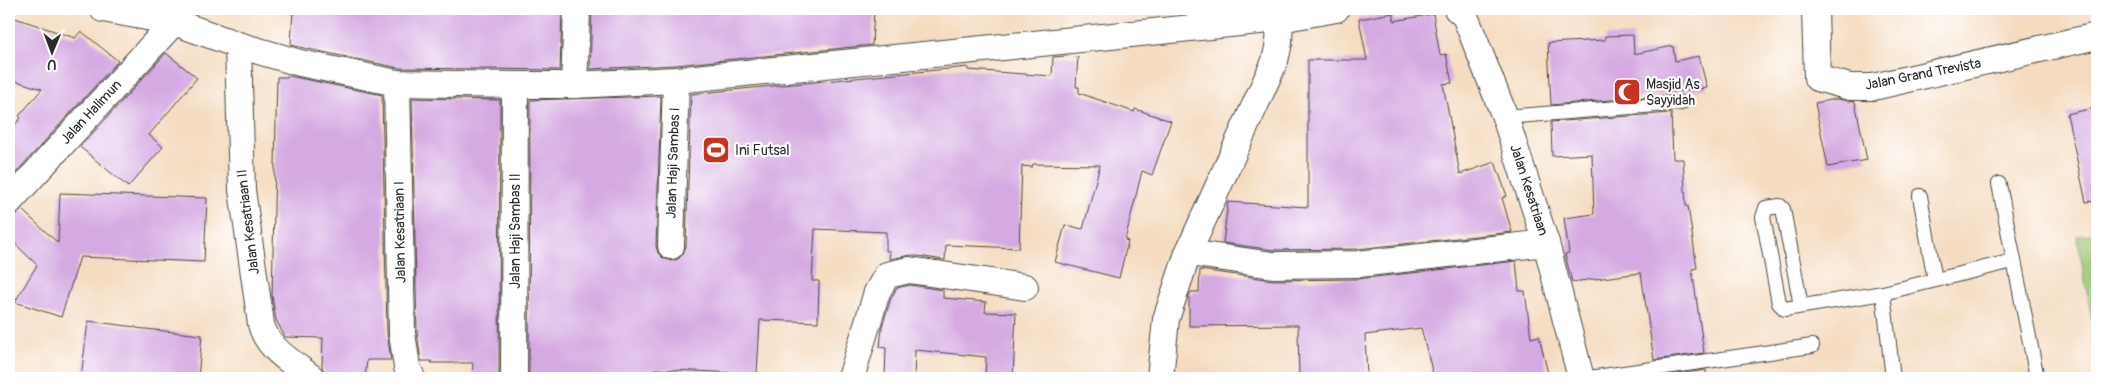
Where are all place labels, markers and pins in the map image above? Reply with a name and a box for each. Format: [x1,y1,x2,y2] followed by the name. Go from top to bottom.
[1646,76,1701,109] place label: Masjid As Sayyidah
[1612,77,1642,107] mosque icon: Masjid As Sayyidah
[701,135,731,165] sports icon: Ini Futsal
[735,142,790,159] place label: Ini Futsal

